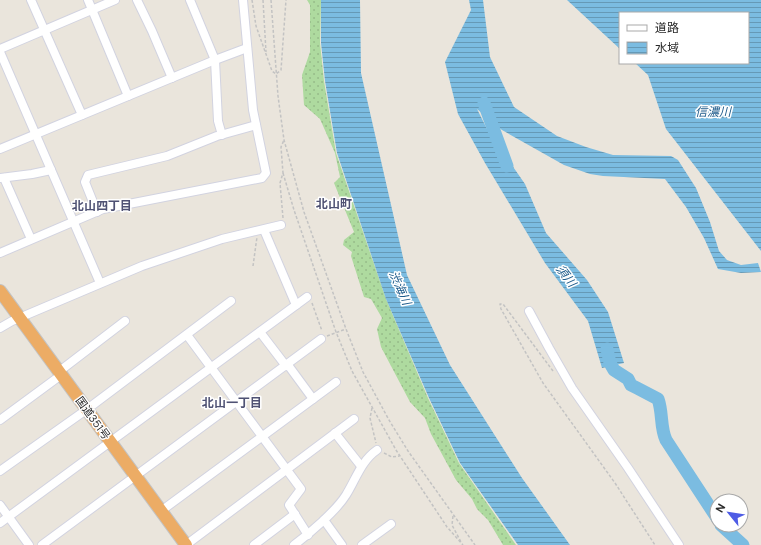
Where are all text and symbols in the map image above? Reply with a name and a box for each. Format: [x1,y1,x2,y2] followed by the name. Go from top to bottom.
[619,12,749,64] legend
[655,20,679,36] text: 道路
[655,40,679,56] text: 水域
[695,104,733,120] water label: 信濃川
[316,196,352,212] district label: 北山町
[72,198,132,214] district label: 北山四丁目
[552,262,581,292] water label: 須川
[385,268,415,310] water label: 渋海川
[73,394,113,442] street label: 国道351号
[202,395,262,411] district label: 北山一丁目
[709,493,749,533] north arrow
[712,501,728,515] text: N

